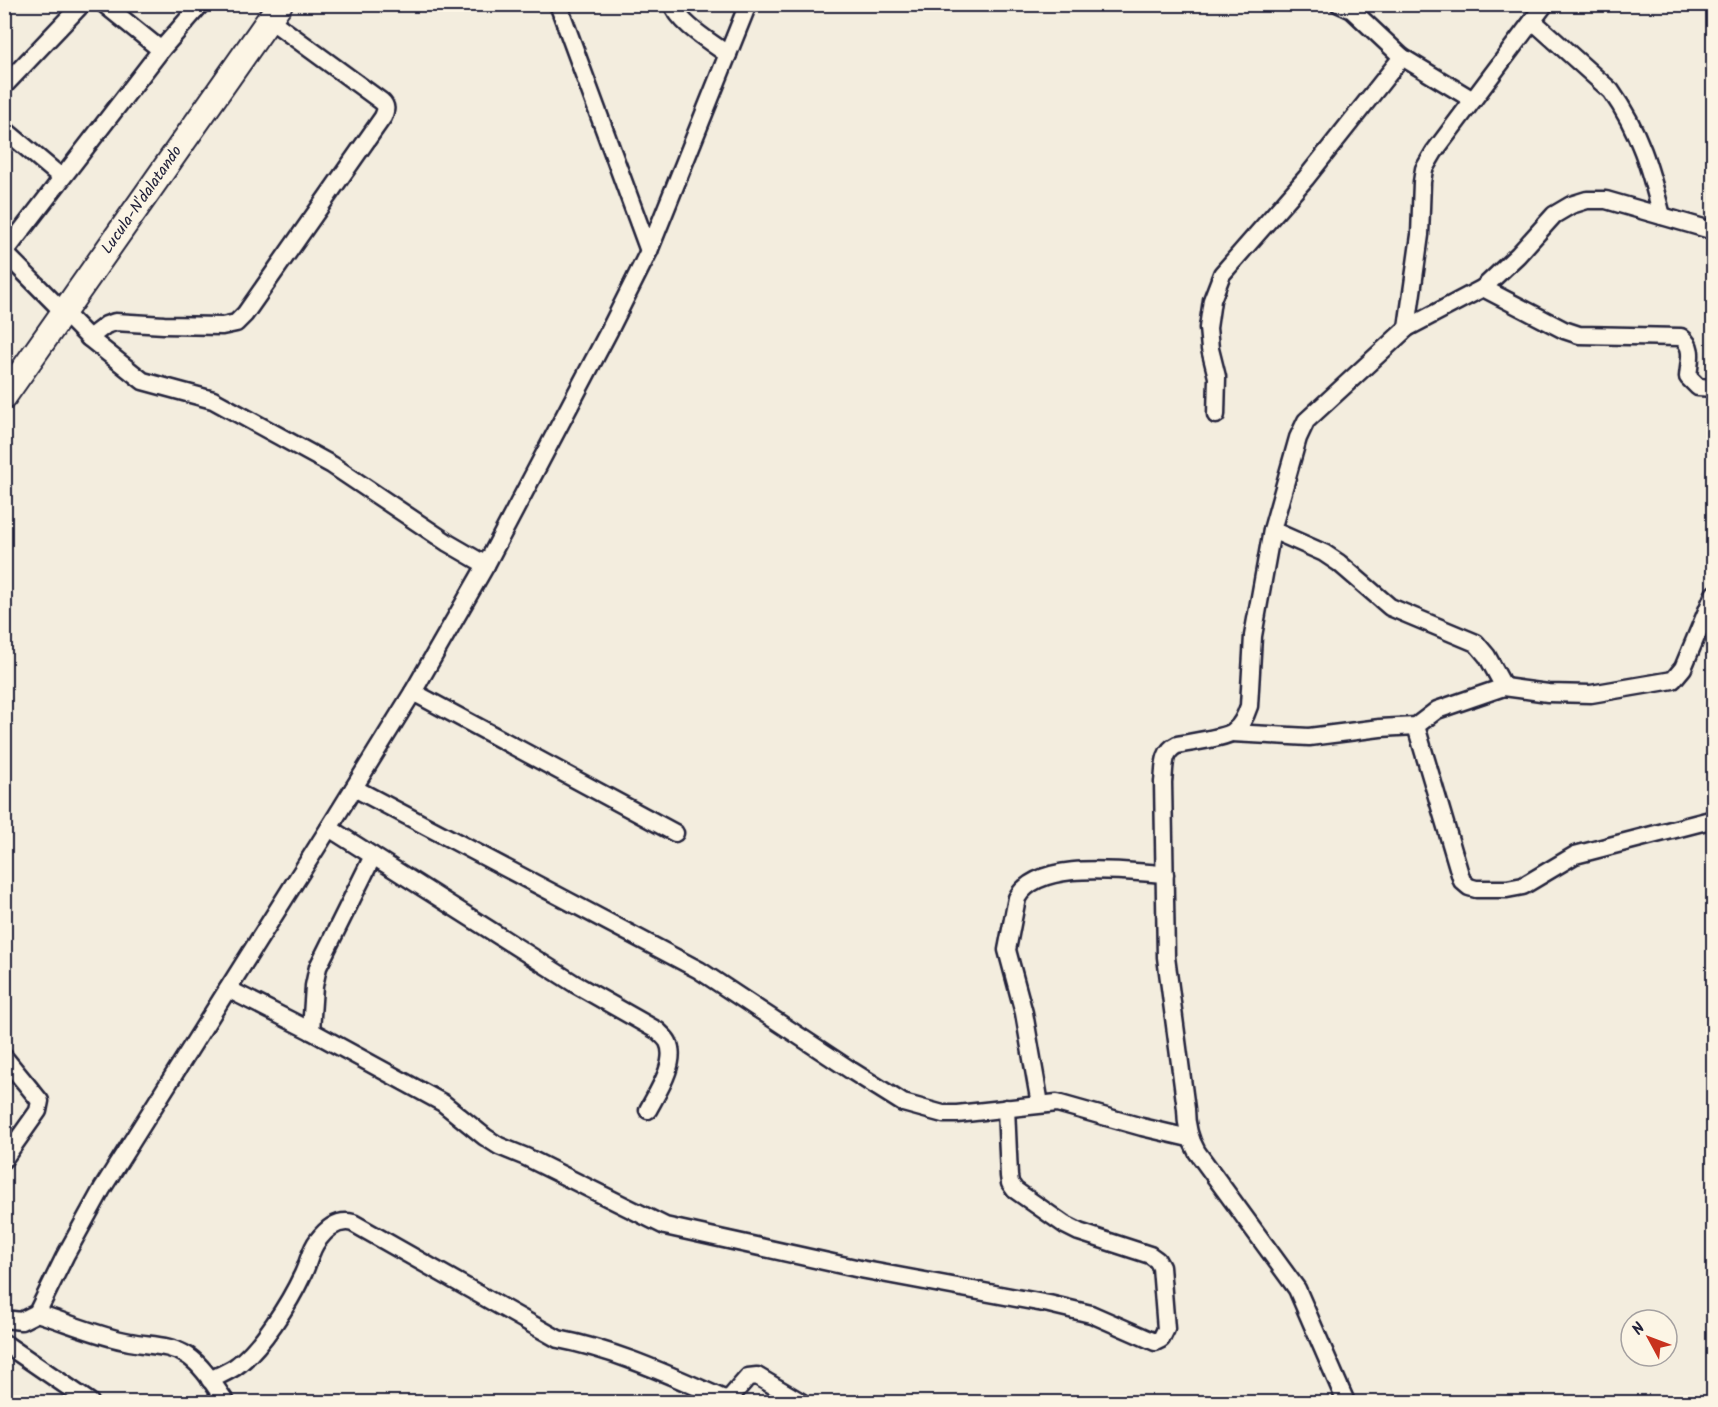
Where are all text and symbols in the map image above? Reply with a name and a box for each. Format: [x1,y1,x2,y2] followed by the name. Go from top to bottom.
[95,141,189,259] street label: Lucula-N'dalatando
[1619,1308,1679,1368] north arrow
[1626,1317,1652,1341] text: N

